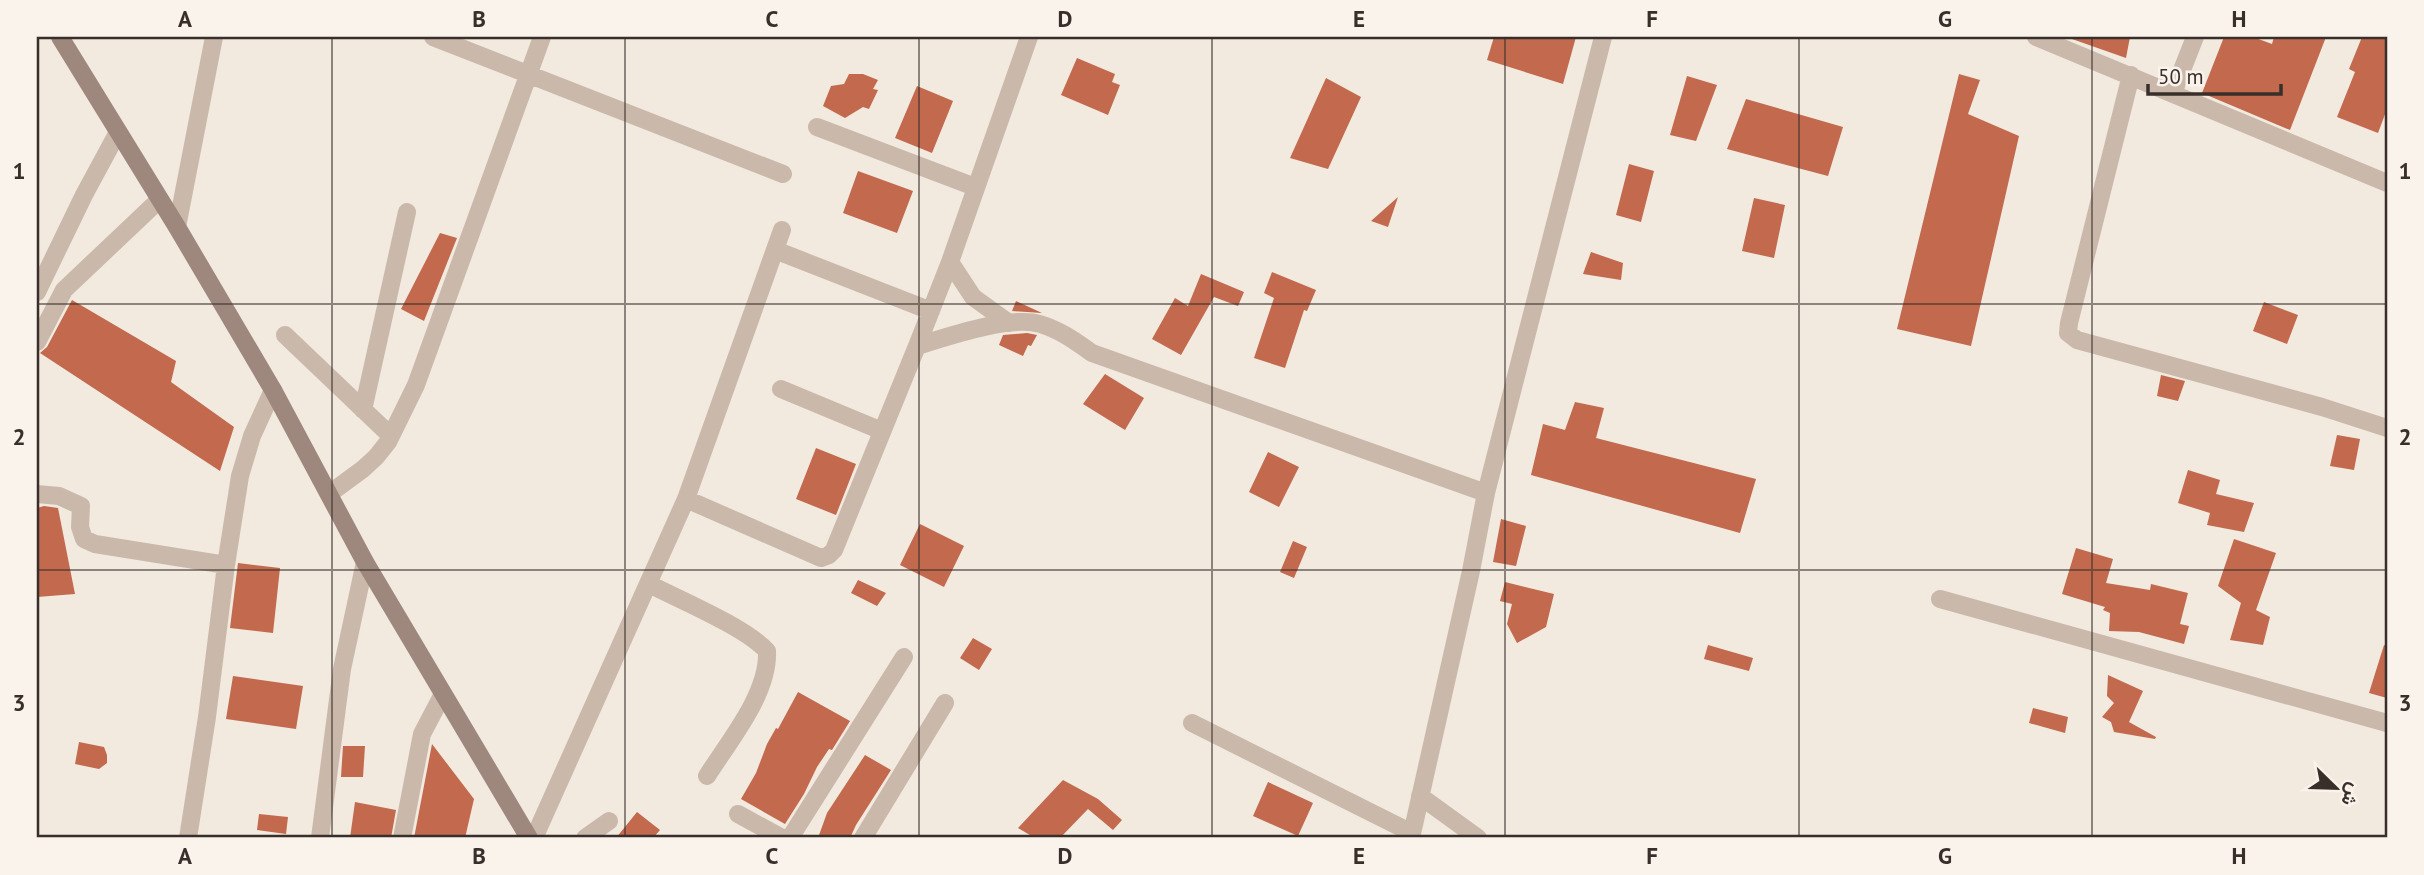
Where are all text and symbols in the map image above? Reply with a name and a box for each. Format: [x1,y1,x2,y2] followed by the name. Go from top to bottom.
[178,4,192,33] text: A
[472,4,486,33] text: B
[766,4,779,33] text: C
[1058,4,1072,33] text: D
[1353,4,1365,33] text: E
[1646,4,1658,33] text: F
[1938,4,1952,33] text: G
[2232,4,2246,33] text: H
[2148,52,2280,96] scale bar
[2158,63,2204,90] text: 50 m
[12,156,26,185] text: 1
[2398,156,2412,185] text: 1
[12,422,26,451] text: 2
[2398,422,2412,451] text: 2
[12,688,26,717] text: 3
[2398,688,2412,717] text: 3
[2302,752,2372,822] north arrow
[2336,779,2367,810] text: ش
[178,841,192,870] text: A
[472,841,486,870] text: B
[766,841,779,870] text: C
[1058,841,1072,870] text: D
[1353,841,1365,870] text: E
[1646,841,1658,870] text: F
[1938,841,1952,870] text: G
[2232,841,2246,870] text: H

